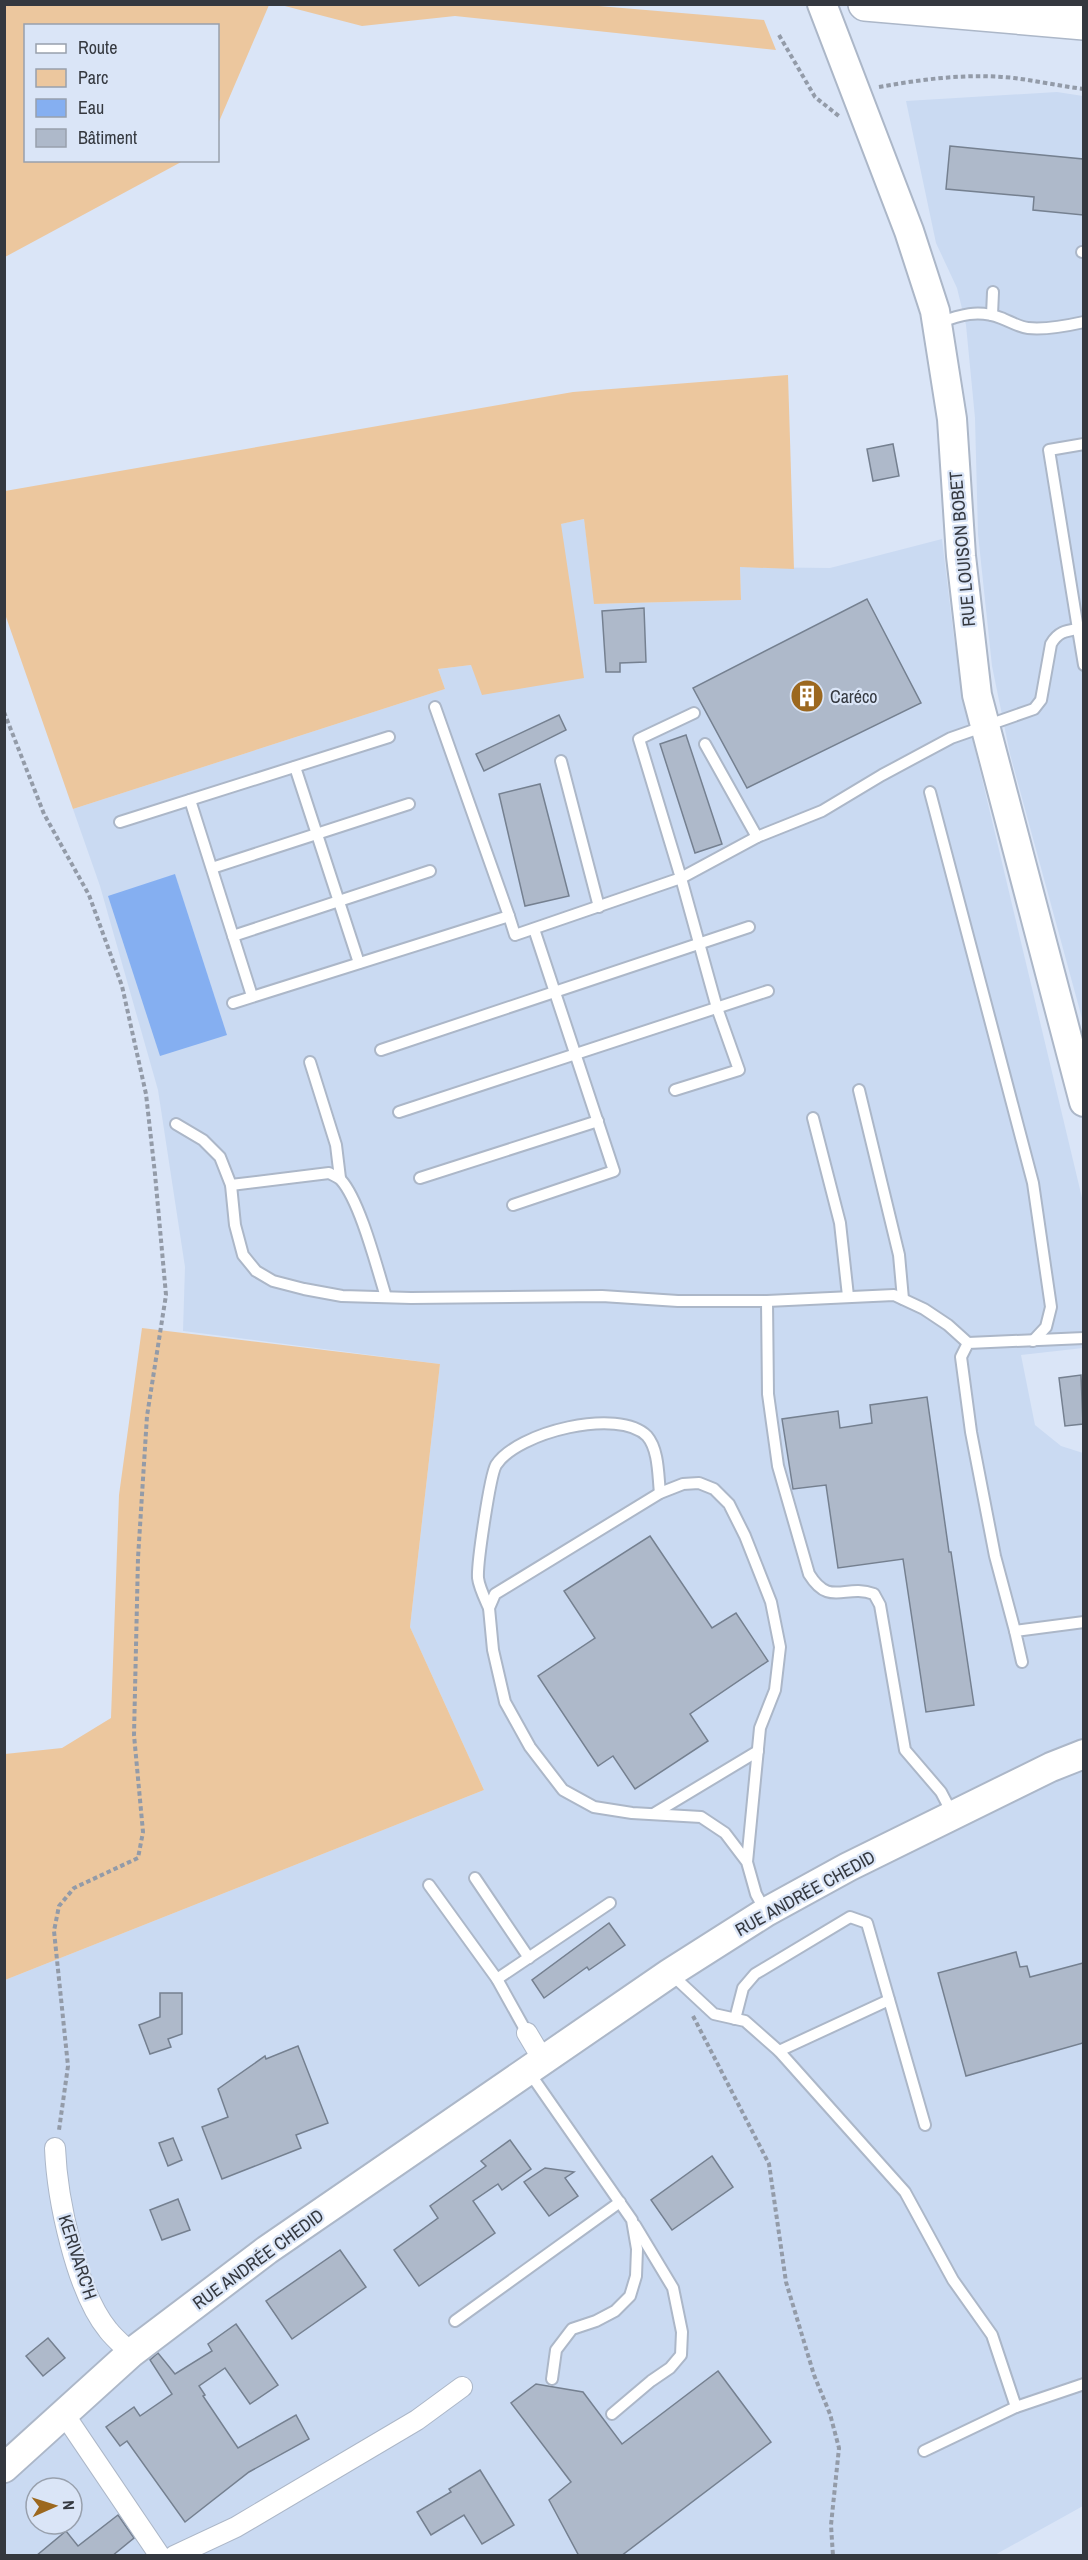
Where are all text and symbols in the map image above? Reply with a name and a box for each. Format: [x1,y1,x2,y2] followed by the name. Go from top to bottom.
[24,24,219,162] legend
[78,35,117,60] text: Route
[78,65,108,90] text: Parc
[78,95,104,120] text: Eau
[78,125,137,150] text: Bâtiment
[943,470,981,628] street label: RUE LOUISON BOBET
[789,678,825,714] building icon: Caréco
[830,684,878,709] place label: Caréco
[730,1844,880,1942] street label: RUE ANDRÉE CHEDID
[187,2203,329,2315] street label: RUE ANDRÉE CHEDID
[53,2211,103,2303] street label: KERIVARC'H
[24,2476,84,2536] north arrow
[58,2500,80,2511] text: N

